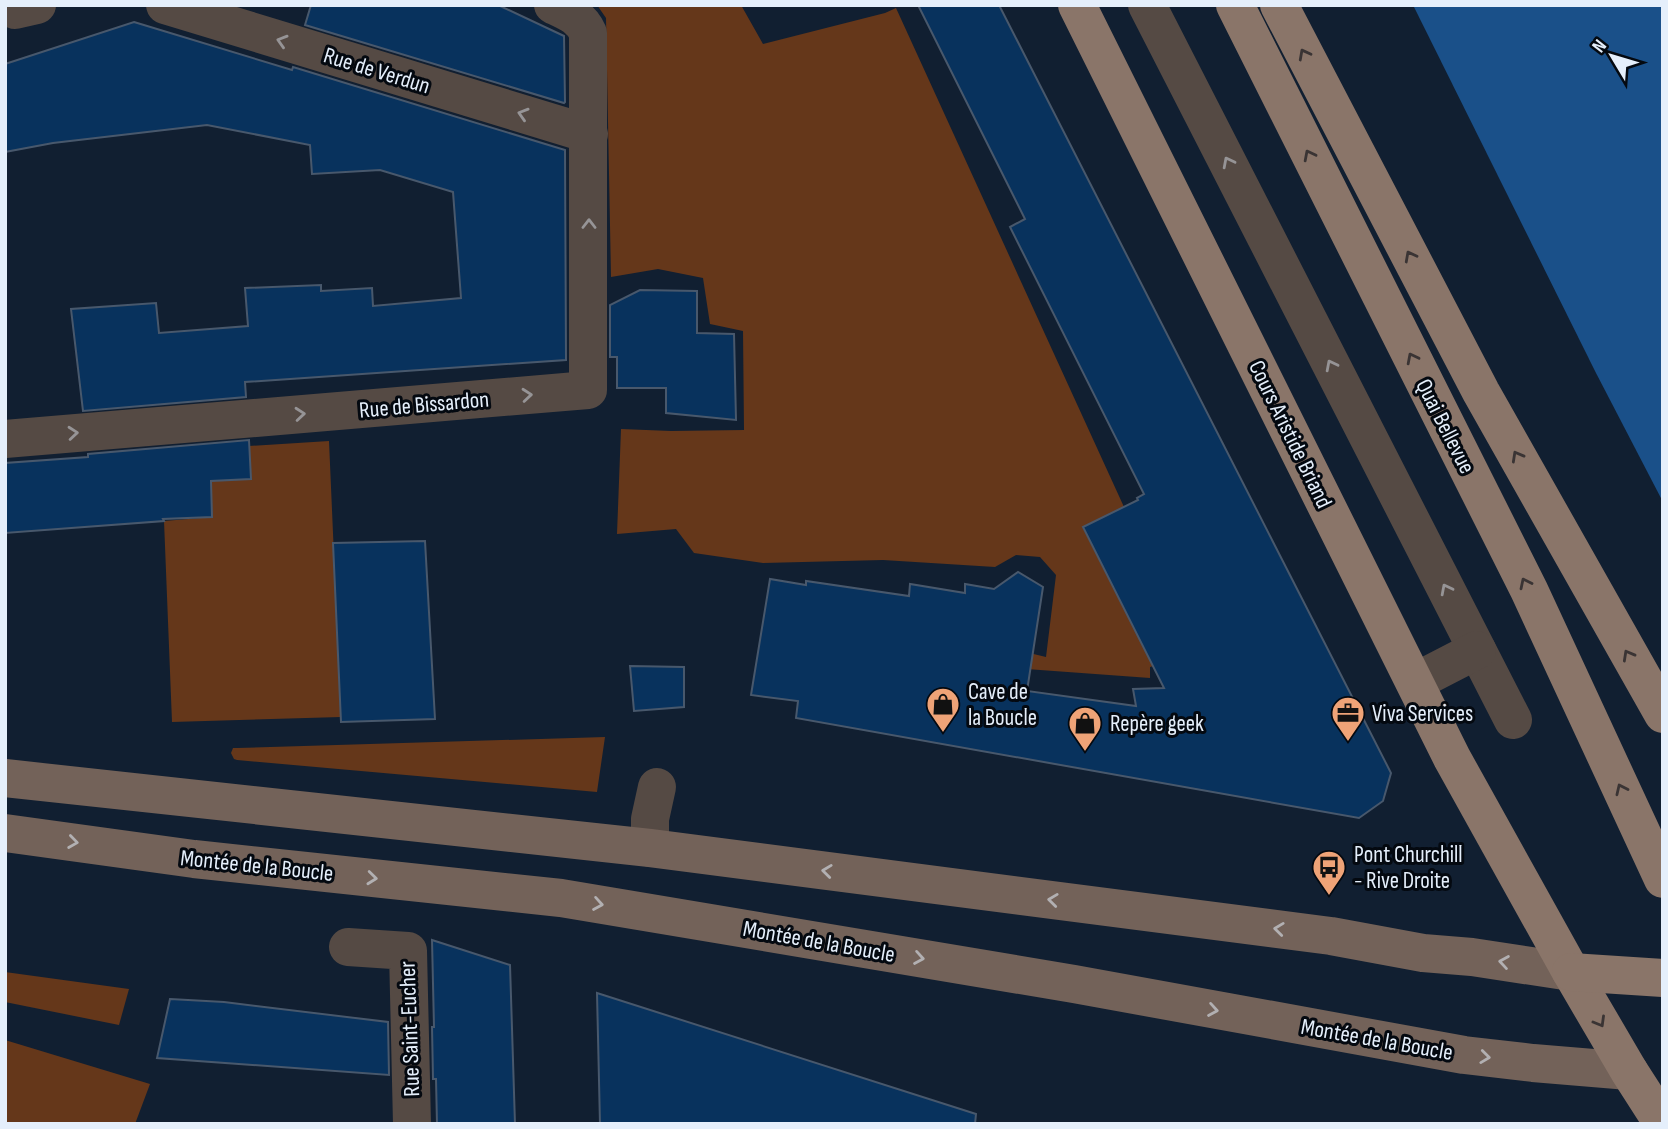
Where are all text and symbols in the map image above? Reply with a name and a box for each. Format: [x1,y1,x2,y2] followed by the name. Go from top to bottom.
[1577,21,1647,91] north arrow
[277,34,289,49] one-way arrow
[1588,35,1612,58] text: N
[320,42,433,100] street label: Rue de Verdun
[1299,49,1313,61] one-way arrow
[518,108,530,122] one-way arrow
[1303,150,1317,162] one-way arrow
[1222,157,1236,170] one-way arrow
[581,218,596,229] one-way arrow
[1404,251,1418,263] one-way arrow
[1406,353,1420,365] one-way arrow
[1242,356,1338,513] street label: Cours Aristide Briand
[1326,360,1340,372] one-way arrow
[1409,374,1481,479] street label: Quai Bellevue
[358,385,490,425] street label: Rue de Bissardon
[521,388,532,403] one-way arrow
[295,407,306,422] one-way arrow
[68,426,79,441] one-way arrow
[1512,451,1525,464] one-way arrow
[1520,578,1534,590] one-way arrow
[1440,584,1454,596] one-way arrow
[1623,650,1636,662] one-way arrow
[968,678,1037,732] place label: Cave de la Boucle
[924,685,962,734] shop icon: Cave de la Boucle
[1329,694,1367,743] office icon: Viva Services
[1372,700,1473,728] place label: Viva Services
[1066,704,1104,753] shop icon: Repère geek
[1110,710,1204,738] place label: Repère geek
[1615,784,1629,796] one-way arrow
[67,834,79,849] one-way arrow
[1354,841,1463,895] place label: Pont Churchill - Rive Droite
[179,844,335,888] street label: Montée de la Boucle
[1310,848,1348,897] bus stop icon: Pont Churchill - Rive Droite
[822,864,833,879] one-way arrow
[366,870,378,885] one-way arrow
[1047,893,1059,908] one-way arrow
[592,896,604,911] one-way arrow
[741,915,897,969] street label: Montée de la Boucle
[1273,922,1285,937] one-way arrow
[913,950,925,965] one-way arrow
[1498,955,1510,970] one-way arrow
[394,960,426,1097] street label: Rue Saint-Eucher
[1207,1001,1219,1016] one-way arrow
[1299,1013,1455,1067] street label: Montée de la Boucle
[1592,1014,1605,1027] one-way arrow
[1479,1050,1491,1065] one-way arrow

